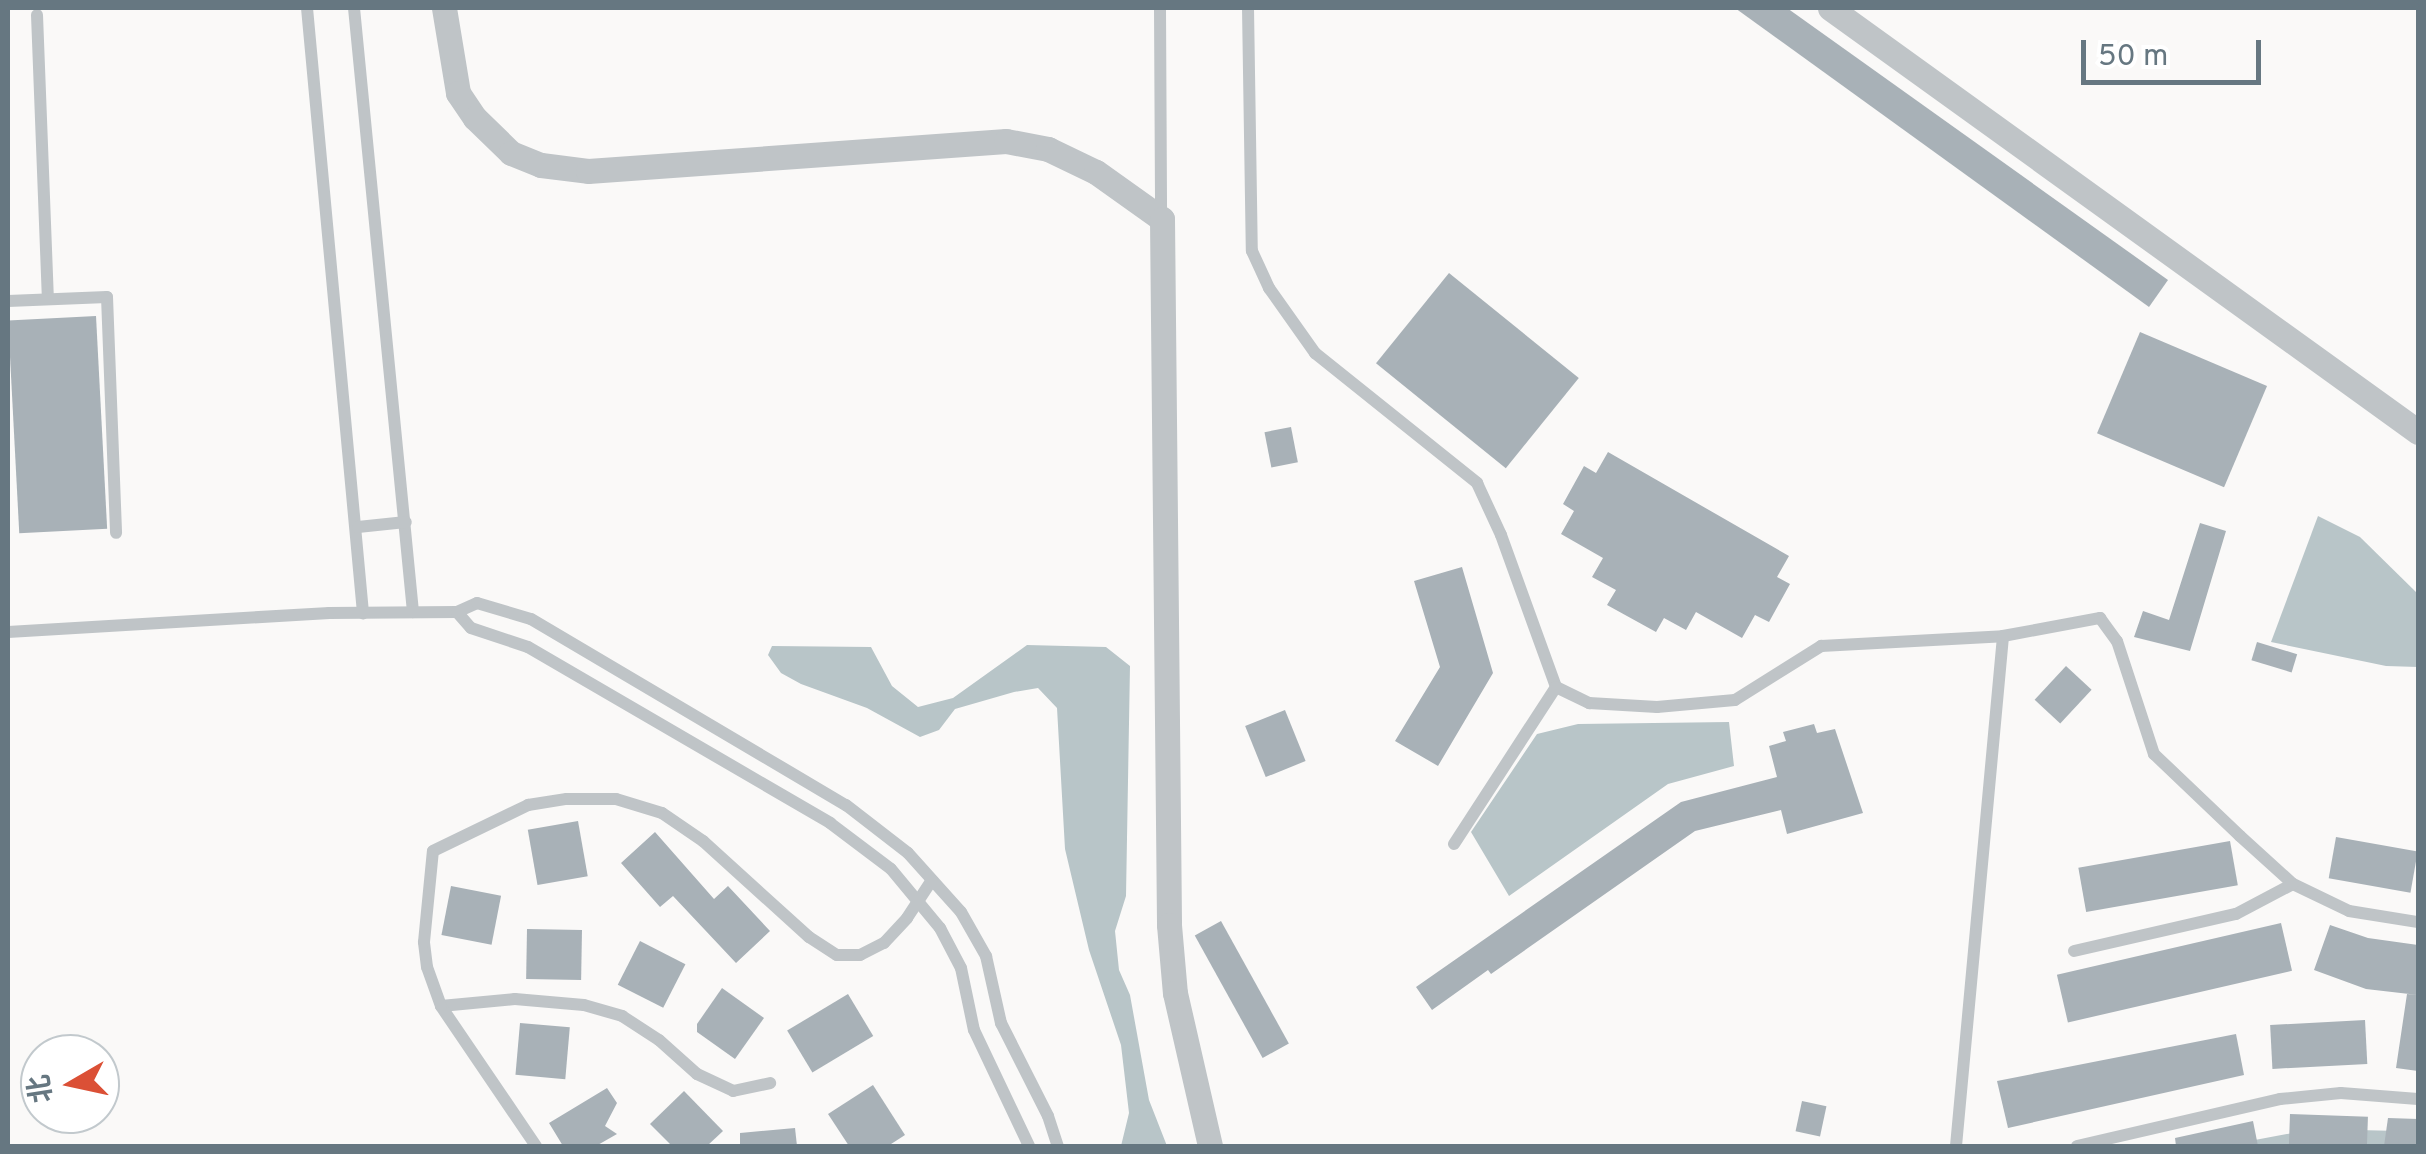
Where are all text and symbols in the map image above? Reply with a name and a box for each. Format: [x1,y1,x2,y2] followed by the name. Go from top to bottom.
[2086,20,2266,82] scale bar
[2098,39,2168,76] text: 50 m
[20,1034,120,1134] north arrow
[22,1072,62,1105] text: 北

